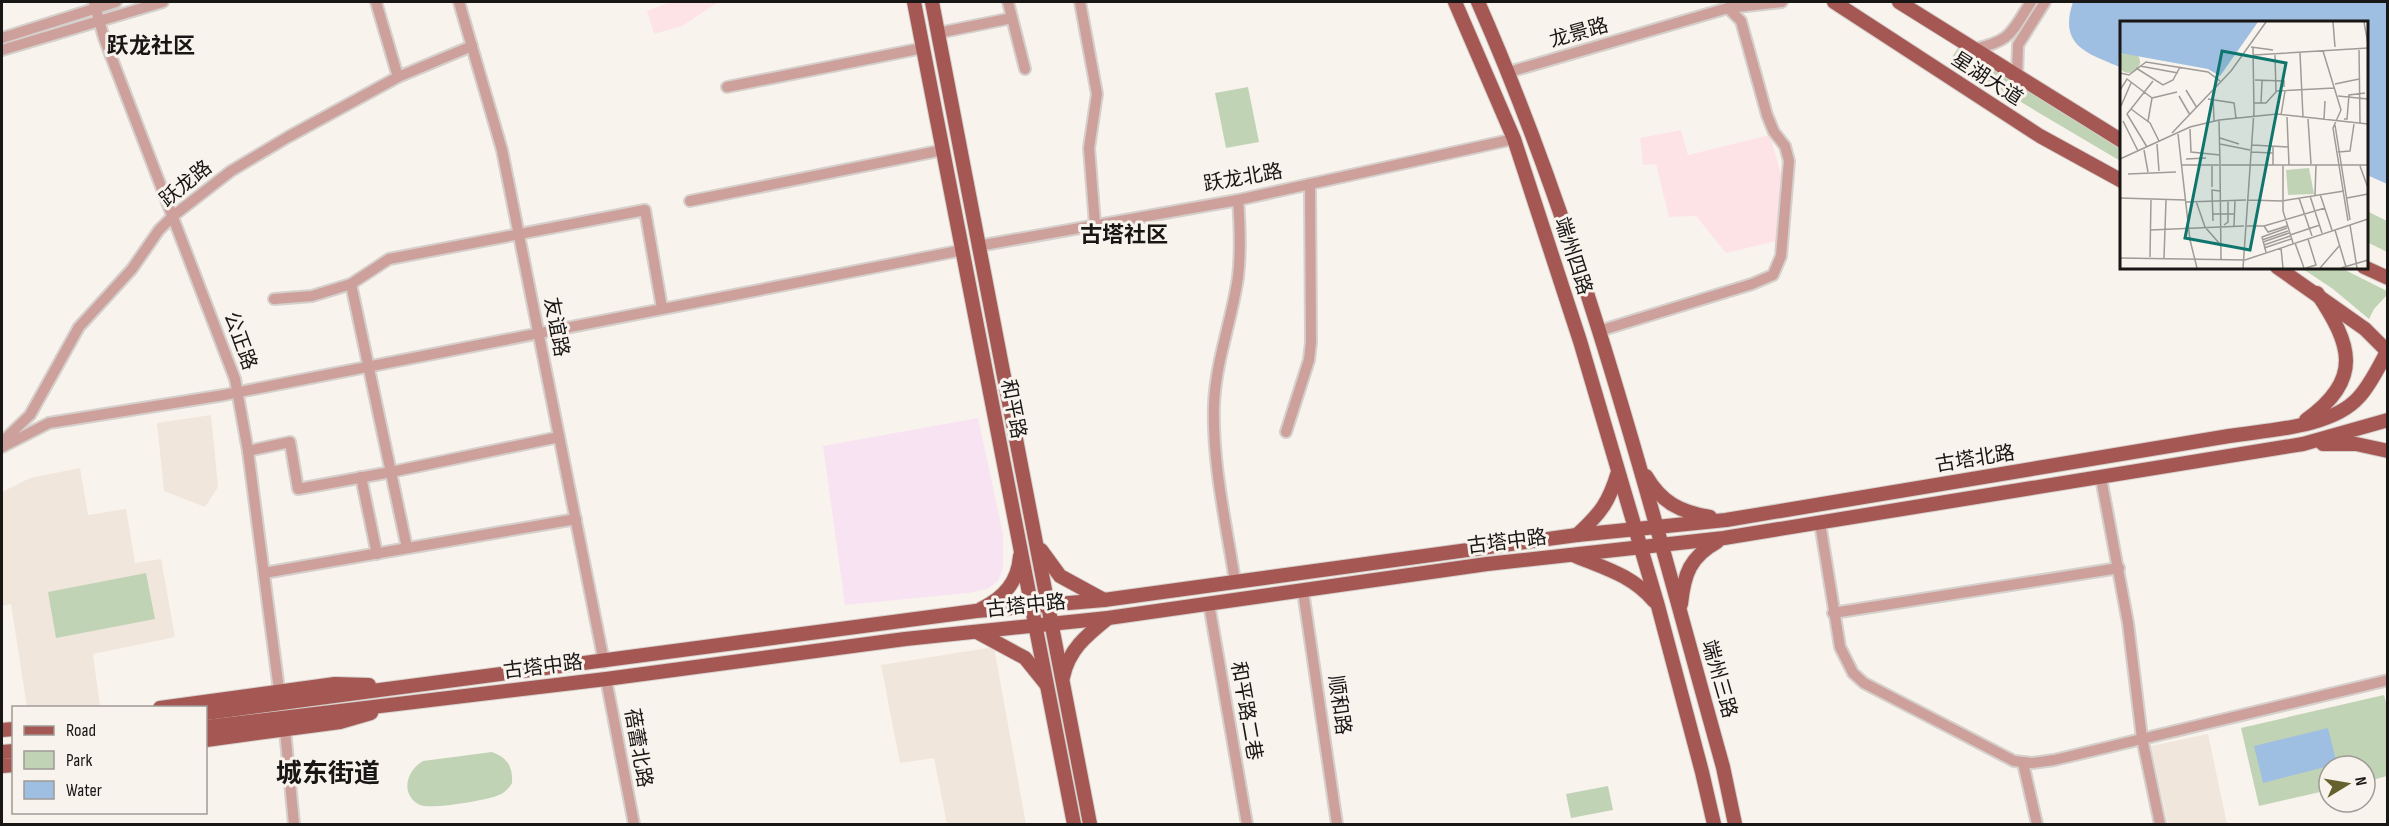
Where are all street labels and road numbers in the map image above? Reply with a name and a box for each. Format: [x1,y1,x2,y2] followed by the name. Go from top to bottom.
[1547,13,1611,53] street label: 龙景路
[1947,47,2027,111] street label: 星湖大道
[155,156,217,212] street label: 跃龙路
[1202,159,1284,197] street label: 跃龙北路
[1549,214,1597,298] street label: 端州四路
[538,295,574,359] street label: 友谊路
[218,309,262,373] street label: 公正路
[995,377,1031,441] street label: 和平路
[1934,441,2016,477] street label: 古塔北路
[1466,525,1548,559] street label: 古塔中路
[985,590,1067,622] street label: 古塔中路
[1696,637,1742,721] street label: 端州三路
[502,650,584,684] street label: 古塔中路
[1225,660,1267,762] street label: 和平路二巷
[1323,674,1355,736] street label: 顺和路
[619,707,657,789] street label: 蓓蕾北路

